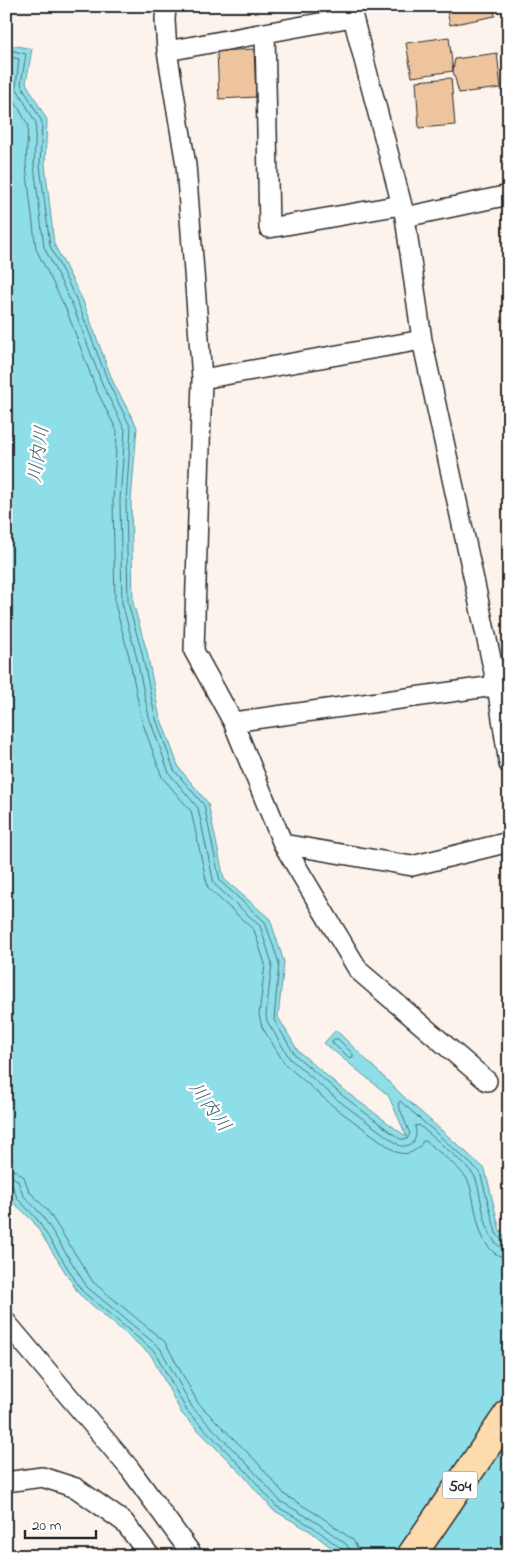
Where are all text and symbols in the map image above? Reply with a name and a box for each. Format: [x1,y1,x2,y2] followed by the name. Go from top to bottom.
[22,424,57,484] water label: 川内川
[181,1076,237,1138] water label: 川内川
[442,1472,478,1498] road number: 504
[25,1507,96,1539] scale bar
[32,1515,62,1537] text: 20 m

